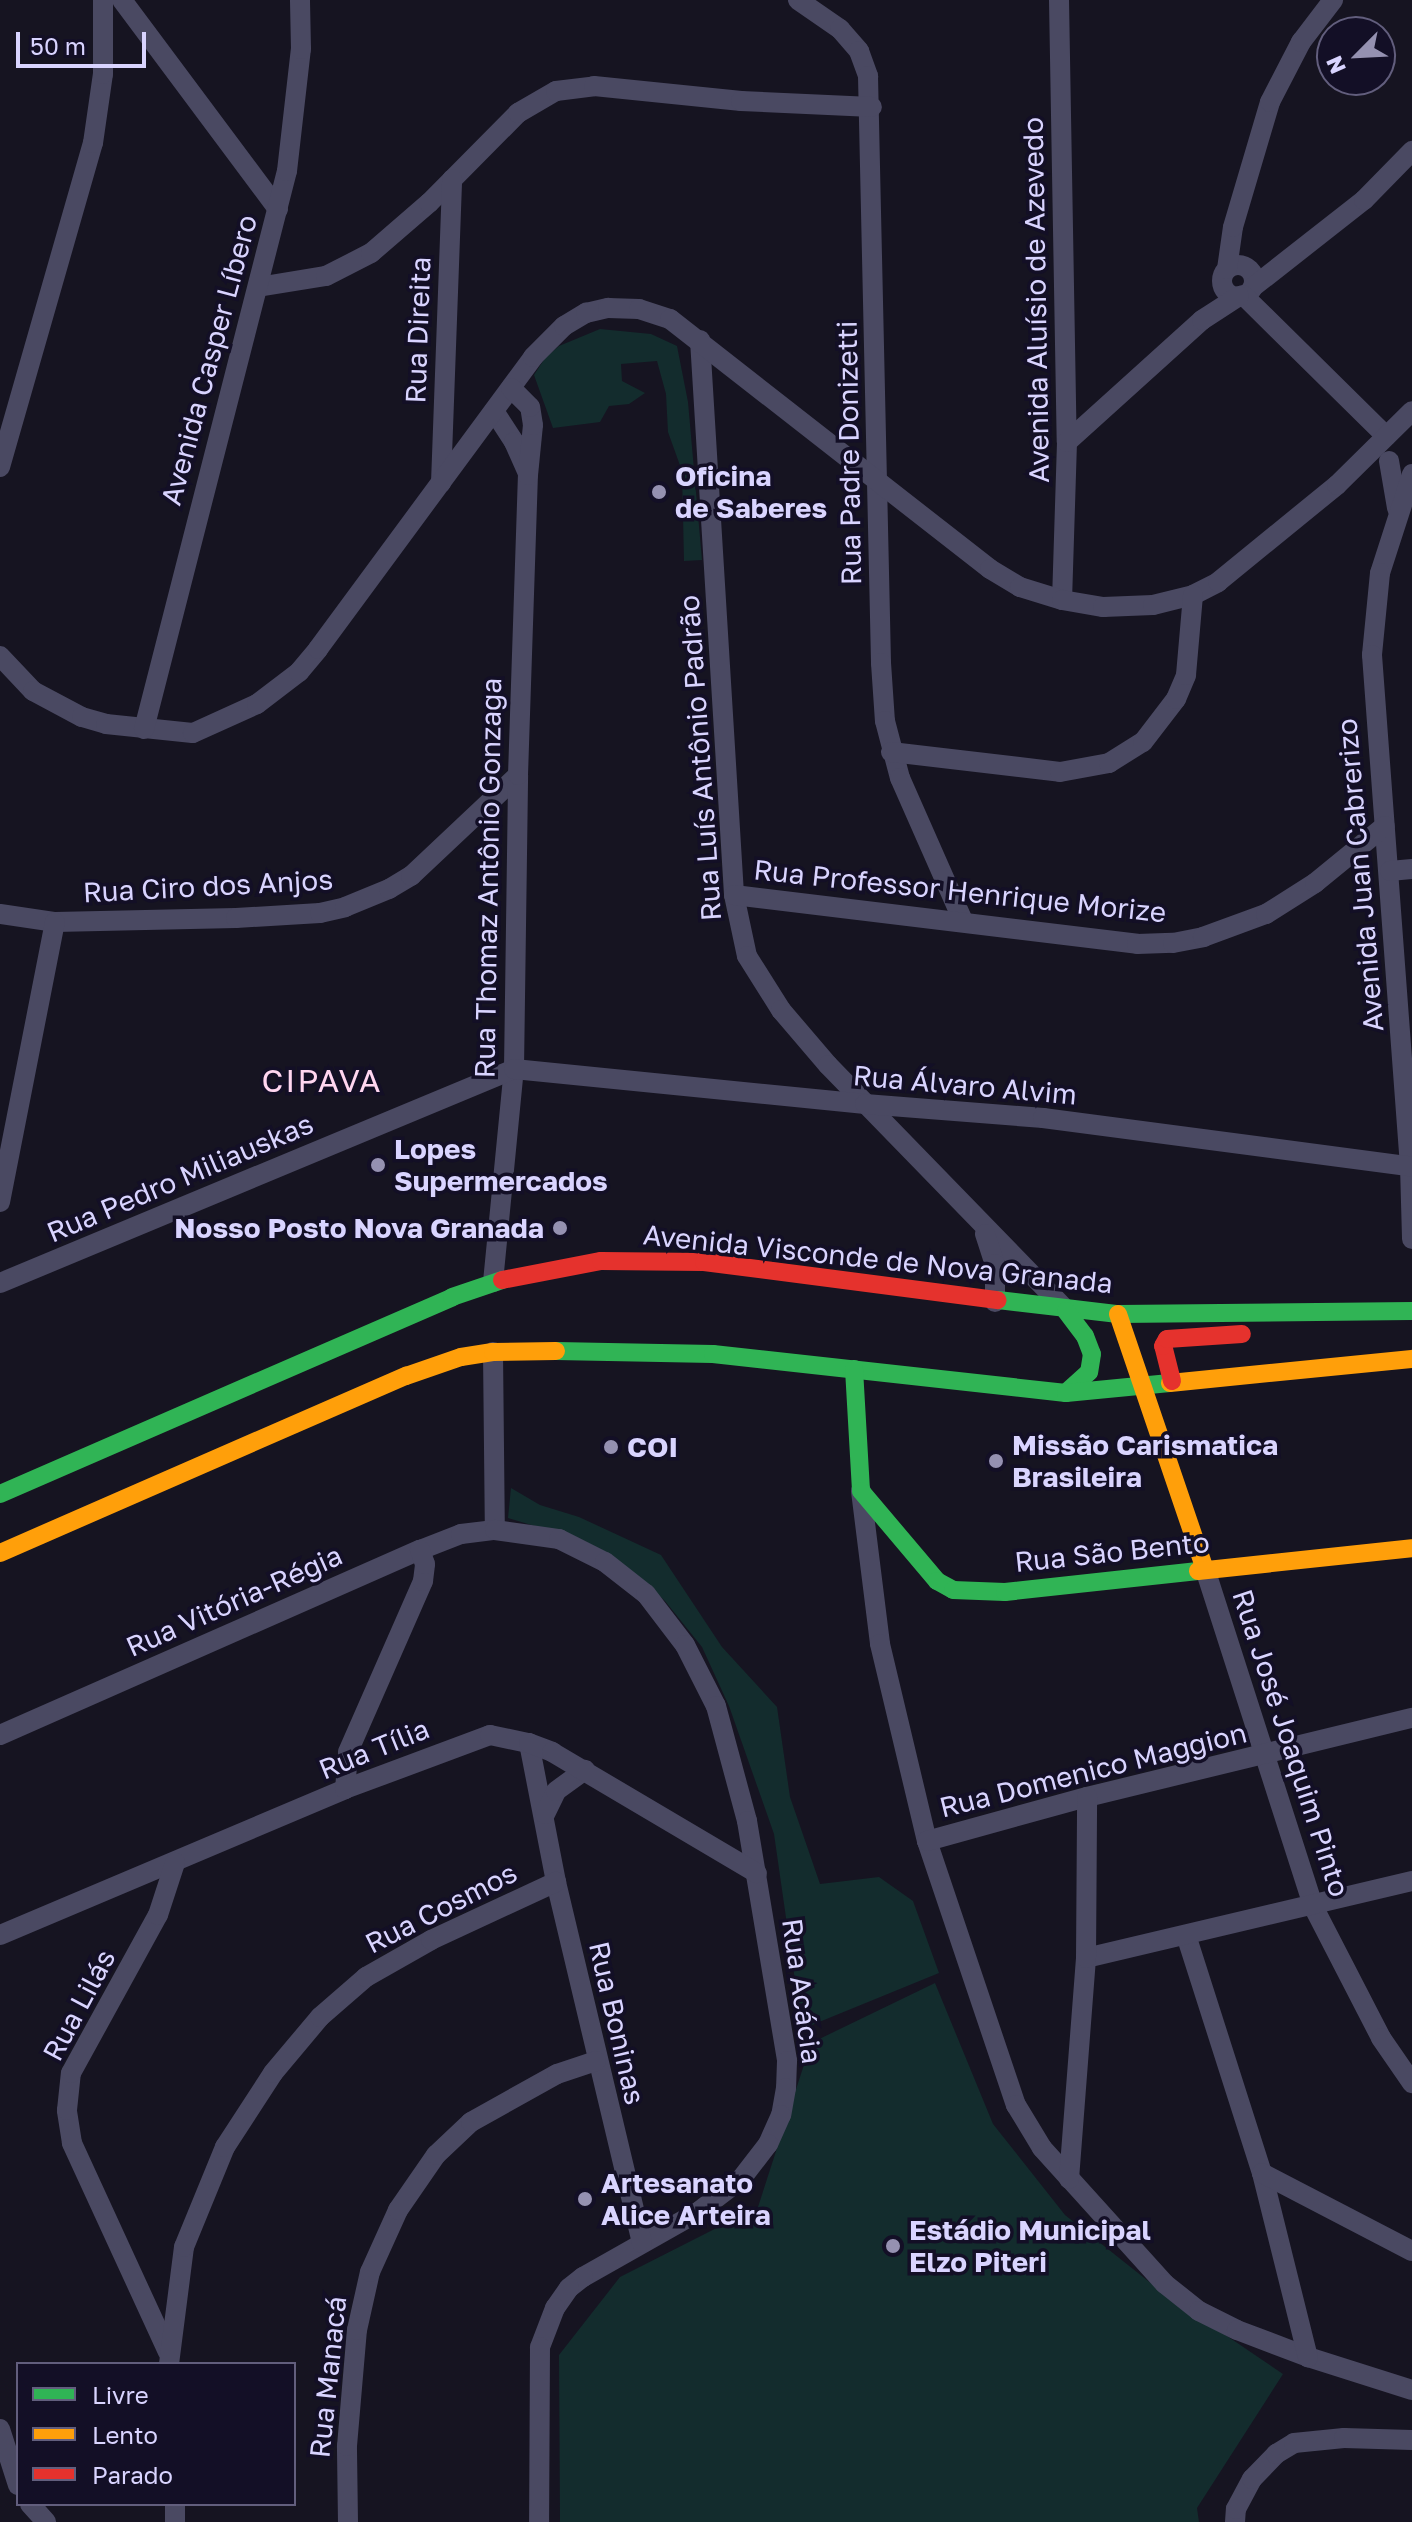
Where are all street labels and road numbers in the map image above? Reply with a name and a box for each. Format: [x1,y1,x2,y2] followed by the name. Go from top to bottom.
[1016,117,1056,483] street label: Avenida Aluísio de Azevedo
[154,211,264,509] street label: Avenida Casper Líbero
[399,256,437,404] street label: Rua Direita
[830,320,868,586] street label: Rua Padre Donizetti
[672,594,728,922] street label: Rua Luís Antônio Padrão
[468,677,508,1079] street label: Rua Thomaz Antônio Gonzaga
[1330,717,1390,1033] street label: Avenida Juan Cabrerizo
[752,853,1168,929] street label: Rua Professor Henrique Morize
[82,863,334,909] street label: Rua Ciro dos Anjos
[852,1058,1078,1112] street label: Rua Álvaro Alvim
[42,1107,318,1249] street label: Rua Pedro Miliauskas
[642,1218,1114,1300] street label: Avenida Visconde de Nova Granada
[1013,1525,1211,1579] street label: Rua São Bento
[121,1538,347,1664] street label: Rua Vitória-Régia
[1225,1585,1357,1901] street label: Rua José Joaquim Pinto
[314,1712,434,1786] street label: Rua Tília
[936,1716,1250,1824] street label: Rua Domenico Maggion
[360,1855,522,1961] street label: Rua Cosmos
[775,1916,829,2066] street label: Rua Acácia
[582,1938,652,2108] street label: Rua Boninas
[36,1944,122,2066] street label: Rua Lilás
[303,2295,353,2459] street label: Rua Manacá

